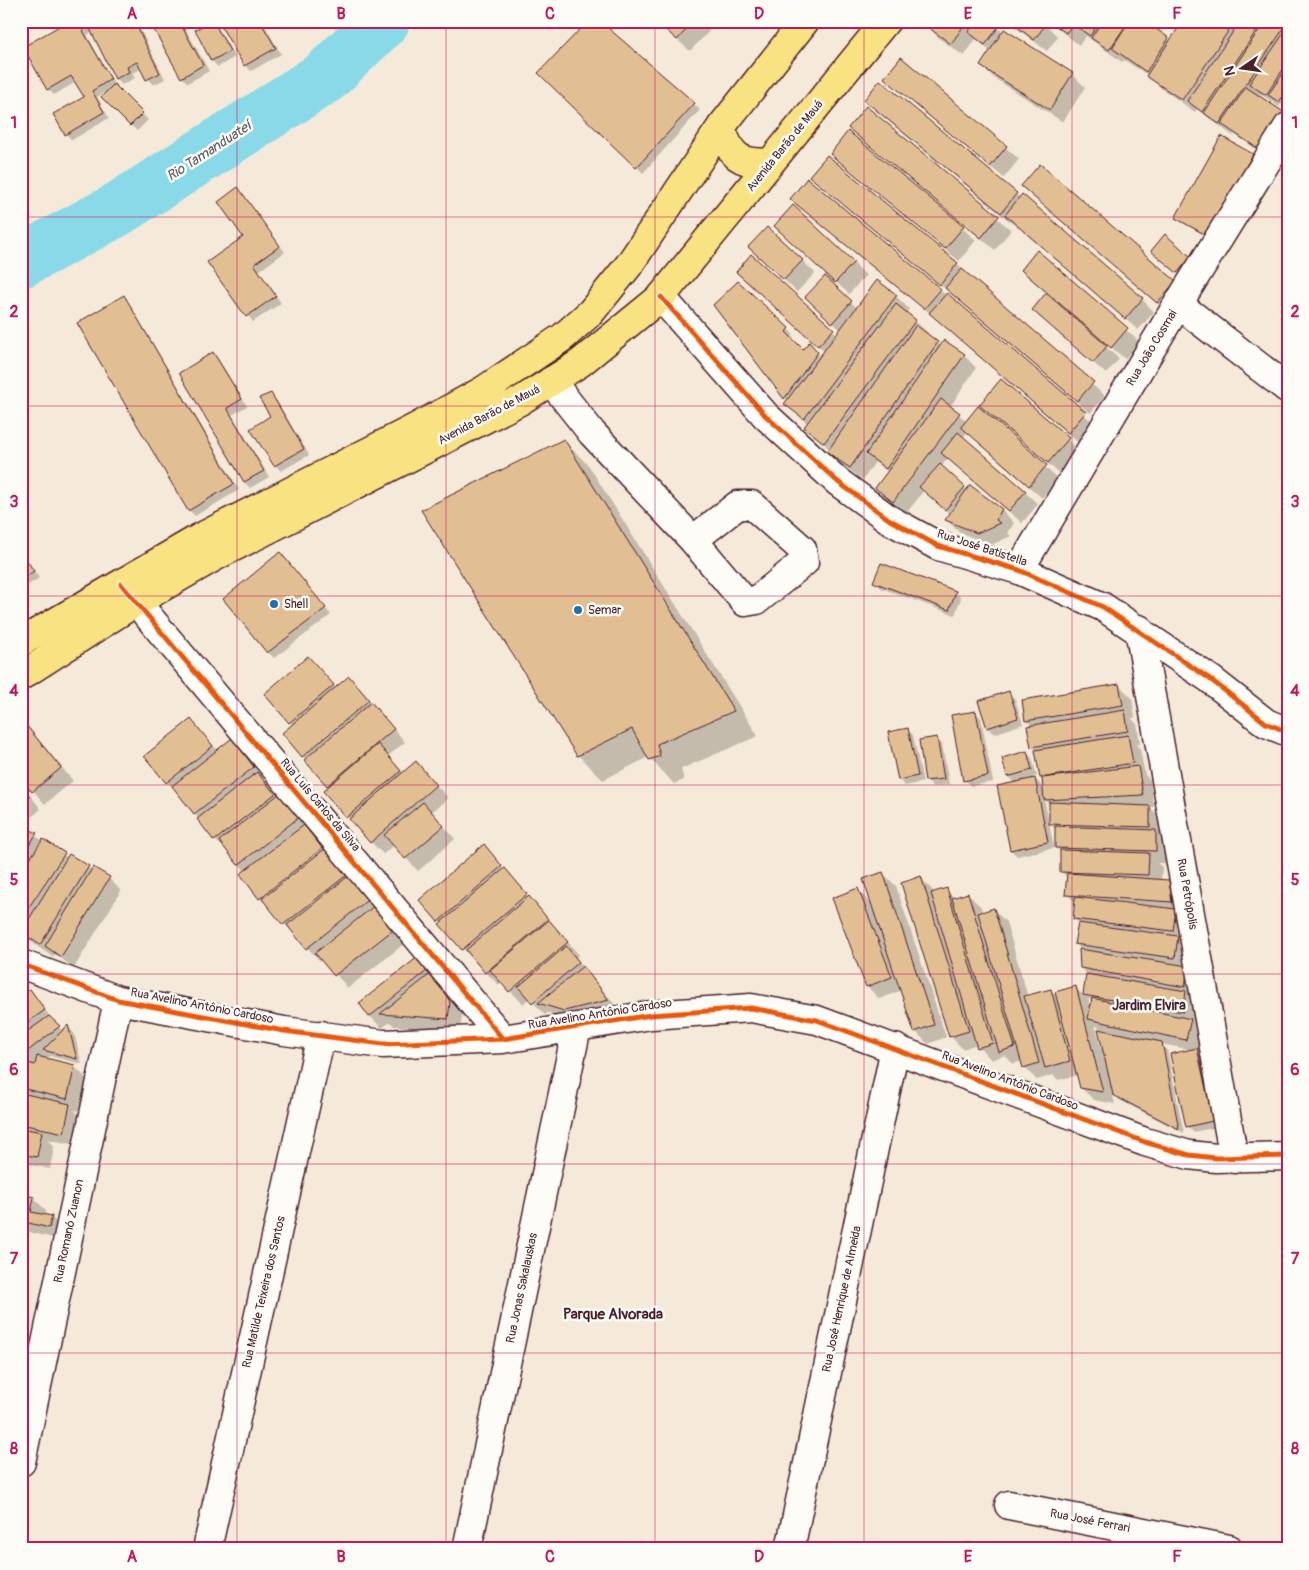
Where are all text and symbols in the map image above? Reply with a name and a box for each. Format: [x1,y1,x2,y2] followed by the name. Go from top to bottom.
[127,4,138,24] text: A
[336,4,346,24] text: B
[545,4,555,24] text: C
[754,4,764,24] text: D
[964,4,973,24] text: E
[1172,4,1182,24] text: F
[1216,42,1266,92] north arrow
[1220,64,1239,77] text: N
[744,97,827,195] street label: Avenida Barão de Mauá
[11,113,17,133] text: 1
[1292,113,1298,133] text: 1
[163,116,257,185] water label: Rio Tamanduateí
[10,302,19,322] text: 2
[1291,302,1300,322] text: 2
[1123,307,1181,389] street label: Rua João Cosmai
[436,382,543,448] street label: Avenida Barão de Mauá
[10,492,19,512] text: 3
[1291,492,1300,512] text: 3
[935,526,1029,570] street label: Rua José Batistella
[284,597,308,612] place label: Shell
[268,598,280,610] marker: Shell
[588,603,622,618] place label: Semar
[572,604,584,616] marker: Semar
[9,681,19,701] text: 4
[1290,681,1300,701] text: 4
[277,755,364,855] street label: Rua Luís Carlos da Silva
[1173,857,1201,931] street label: Rua Petrópolis
[10,870,19,890] text: 5
[1291,870,1300,890] text: 5
[129,985,275,1027] street label: Rua Avelino Antônio Cardoso
[527,995,673,1033] street label: Rua Avelino Antônio Cardoso
[1112,997,1186,1014] district label: Jardim Elvira
[940,1048,1081,1114] street label: Rua Avelino Antônio Cardoso
[9,1060,19,1080] text: 6
[1290,1060,1300,1080] text: 6
[51,1178,87,1284] street label: Rua Romanó Zuanon
[239,1214,289,1369] street label: Rua Matilde Teixeira dos Santos
[819,1224,865,1374] street label: Rua José Henrique de Almeida
[503,1231,541,1344] street label: Rua Jonas Sakalauskas
[10,1249,19,1269] text: 7
[1291,1249,1300,1269] text: 7
[563,1305,663,1324] district label: Parque Alvorada
[10,1439,18,1459] text: 8
[1291,1439,1299,1459] text: 8
[1049,1506,1131,1536] street label: Rua José Ferrari
[127,1547,138,1567] text: A
[336,1547,346,1567] text: B
[545,1547,555,1567] text: C
[754,1547,764,1567] text: D
[964,1547,973,1567] text: E
[1172,1547,1182,1567] text: F

